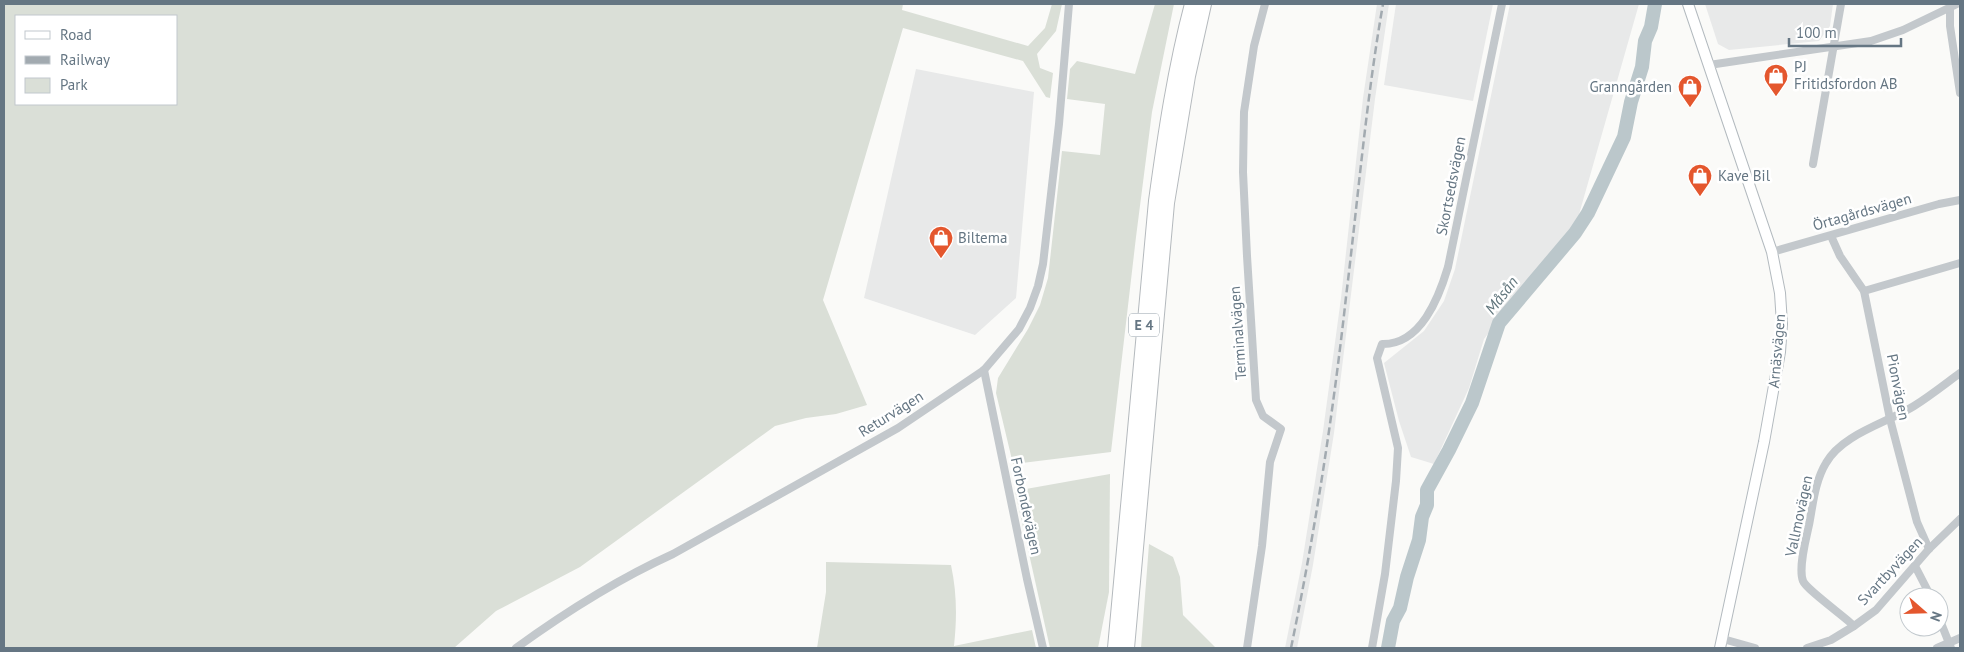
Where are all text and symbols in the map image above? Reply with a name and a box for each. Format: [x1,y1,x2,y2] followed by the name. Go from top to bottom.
[15,15,178,105] legend
[1789,15,1902,47] scale bar
[1796,23,1837,42] text: 100 m
[60,25,92,44] text: Road
[60,50,110,69] text: Railway
[1794,57,1898,93] place label: PJ Fritidsfordon AB
[1763,63,1789,97] shop icon: PJ Fritidsfordon AB
[1677,74,1703,108] shop icon: Granngården
[60,75,88,94] text: Park
[1589,77,1672,96] place label: Granngården
[1432,135,1469,237] street label: Skortsedsvägen
[1687,163,1713,197] shop icon: Kave Bil
[1718,166,1771,185] place label: Kave Bil
[1810,188,1913,235] street label: Örtagårdsvägen
[928,225,954,259] shop icon: Biltema
[958,228,1007,247] place label: Biltema
[1480,272,1522,318] water label: Måsån
[1225,286,1250,381] street label: Terminalvägen
[1764,313,1789,389] street label: Arnäsvägen
[1129,314,1159,336] road number: E 4
[1883,352,1914,422] street label: Pionvägen
[855,386,927,441] street label: Returvägen
[1007,455,1046,556] street label: Forbondevägen
[1780,474,1816,559] street label: Vallmovägen
[1853,532,1926,609] street label: Svartbyvägen
[1899,587,1949,637] north arrow
[1926,609,1946,624] text: N

